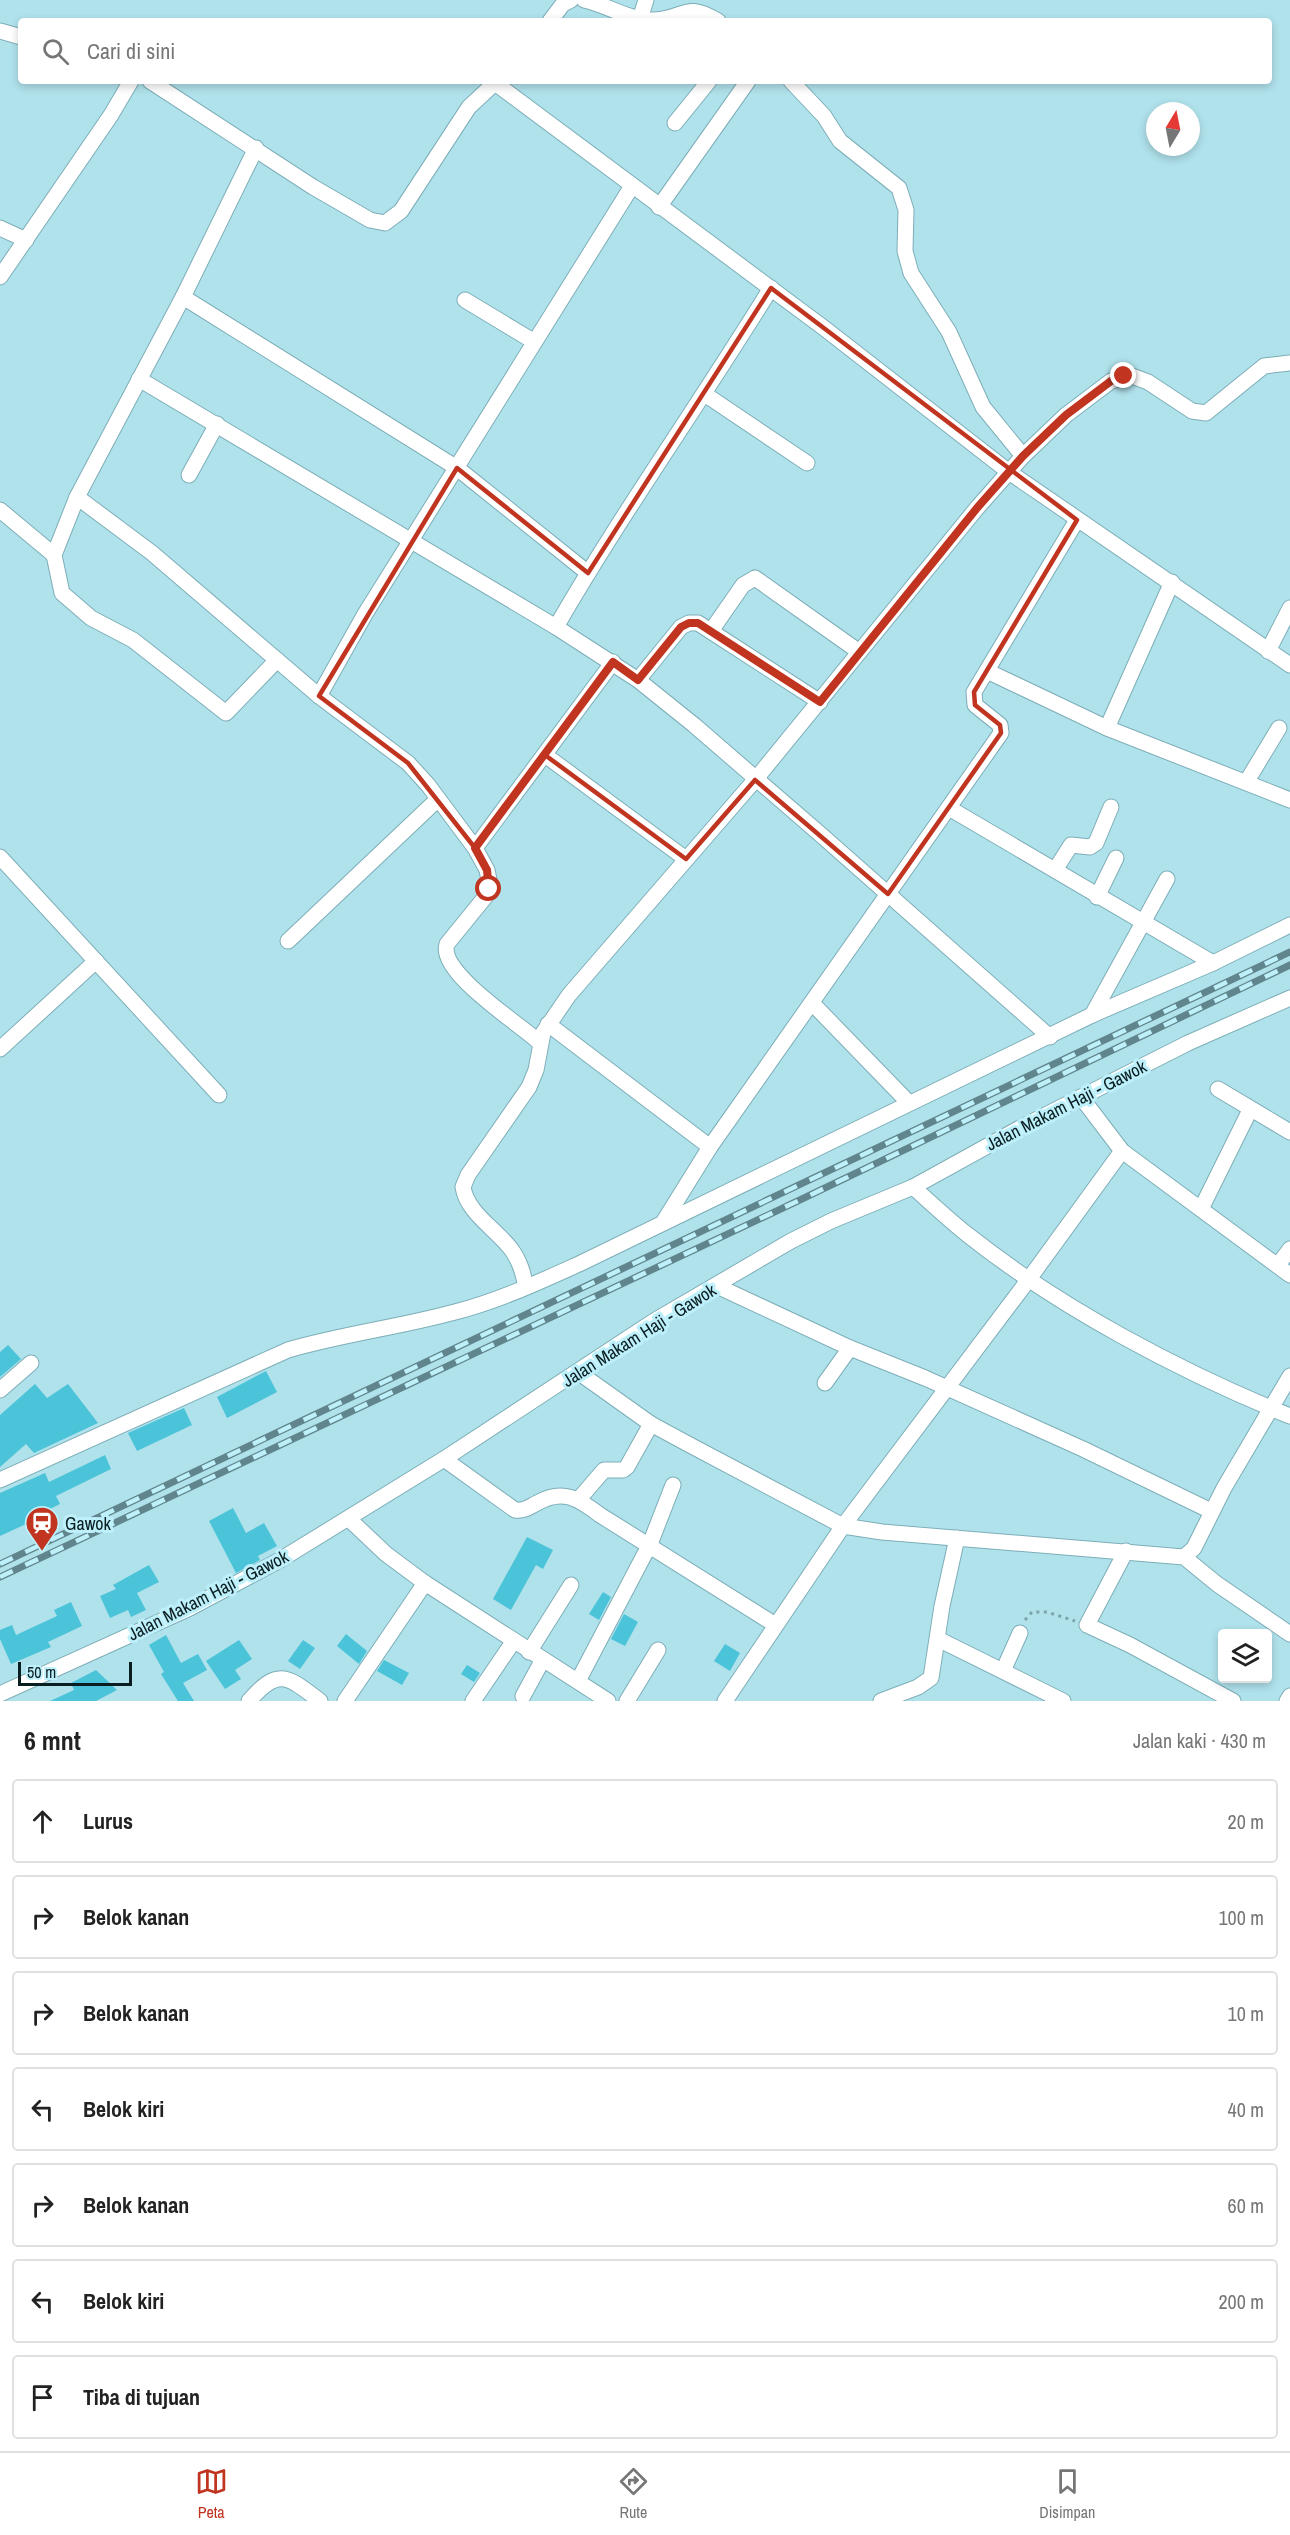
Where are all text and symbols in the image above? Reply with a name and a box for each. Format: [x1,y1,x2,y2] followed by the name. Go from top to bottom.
[18,18,1272,84] search box
[39,35,72,68] icon: search
[87,36,175,66] text: Cari di sini
[1146,102,1200,156] north arrow
[1110,362,1136,388] route end
[475,875,501,901] route start
[981,1053,1151,1156] street label: Jalan Makam Haji - Gawok
[557,1277,721,1393] street label: Jalan Makam Haji - Gawok
[24,1505,60,1552] station icon: Gawok
[65,1511,112,1536] place label: Gawok
[123,1543,293,1646] street label: Jalan Makam Haji - Gawok
[1218,1629,1272,1683] map controls
[1218,1629,1272,1683] button: layers
[18,1659,132,1686] scale bar
[27,1661,56,1683] text: 50 m
[24,1723,81,1758] text: 6 mnt
[1133,1727,1266,1754] text: Jalan kaki · 430 m
[26,1805,59,1838] icon: ahead
[83,1806,133,1836] text: Lurus
[1228,1808,1264,1835] text: 20 m
[26,1901,59,1934] icon: right
[83,1902,189,1932] text: Belok kanan
[1218,1904,1264,1931] text: 100 m
[26,1997,59,2030] icon: right
[83,1998,189,2028] text: Belok kanan
[1228,2000,1264,2027] text: 10 m
[26,2093,59,2126] icon: left
[83,2094,164,2124] text: Belok kiri
[1228,2096,1264,2123] text: 40 m
[26,2189,59,2222] icon: right
[83,2190,189,2220] text: Belok kanan
[1228,2192,1264,2219] text: 60 m
[26,2285,59,2318] icon: left
[83,2286,164,2316] text: Belok kiri
[1218,2288,1264,2315] text: 200 m
[26,2381,59,2414] icon: arrive
[83,2382,200,2412] text: Tiba di tujuan
[195,2465,228,2523] tab: Peta
[617,2465,650,2523] tab: Rute
[1039,2465,1095,2523] tab: Disimpan

